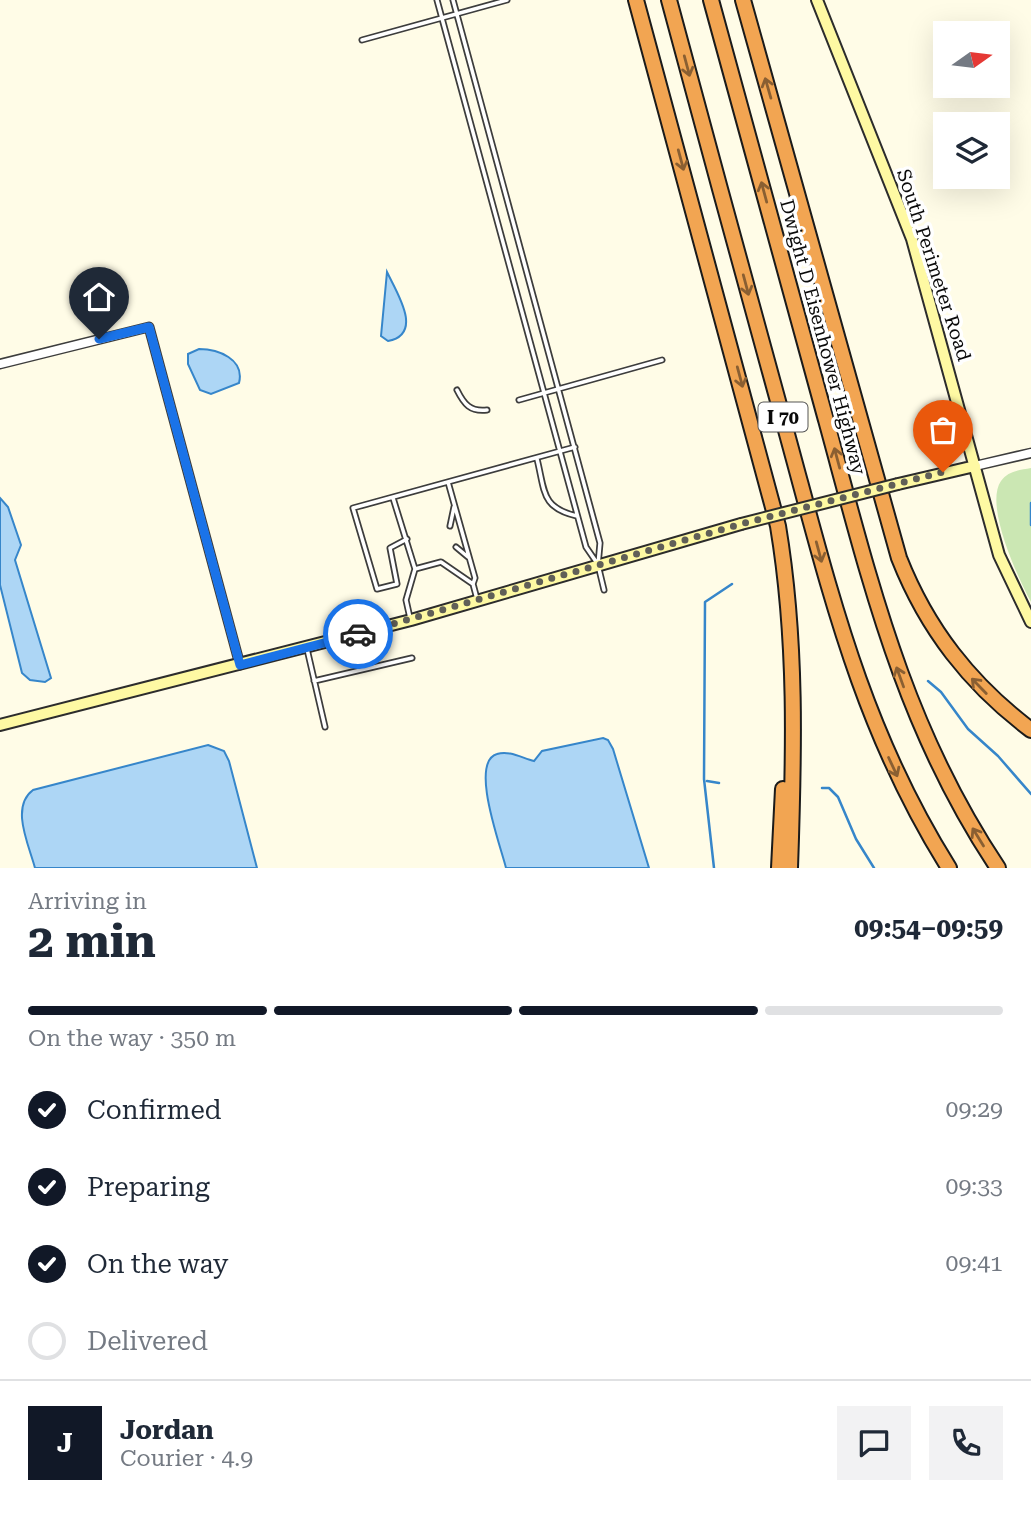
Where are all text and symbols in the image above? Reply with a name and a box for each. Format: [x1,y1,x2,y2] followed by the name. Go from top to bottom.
[933,21,1010,98] north arrow
[933,21,1010,189] map controls
[681,55,694,77] one-way arrow
[761,78,774,100] one-way arrow
[933,112,1010,189] button: layers
[675,148,688,171] one-way arrow
[892,166,976,364] street label: South Perimeter Road
[756,181,769,203] one-way arrow
[775,197,871,478] street label: Dwight D Eisenhower Highway
[69,267,129,339] pin
[741,274,754,296] one-way arrow
[80,278,118,316] icon: home
[734,365,747,388] one-way arrow
[913,400,973,472] pin
[758,402,808,432] road number: I 70
[924,411,962,449] icon: bag
[830,448,843,470] one-way arrow
[813,540,826,563] one-way arrow
[323,599,393,669] courier
[339,615,377,653] icon: car
[893,666,905,688] one-way arrow
[970,678,987,695] one-way arrow
[886,756,900,777] one-way arrow
[971,828,986,847] one-way arrow
[28,888,147,915] text: Arriving in
[854,913,1003,943] text: 09:54–09:59
[28,914,156,968] text: 2 min
[28,1025,236,1052] text: On the way · 350 m
[28,1091,66,1129] icon: check
[87,1095,222,1125] text: Confirmed
[946,1096,1003,1123] text: 09:29
[28,1168,66,1206] icon: check
[87,1172,210,1202] text: Preparing
[946,1173,1003,1200] text: 09:33
[28,1245,66,1283] icon: check
[87,1249,228,1279] text: On the way
[946,1250,1003,1277] text: 09:41
[87,1326,208,1356] text: Delivered
[837,1406,911,1480] button: chat
[929,1406,1003,1480] button: phone
[120,1415,214,1445] text: Jordan
[57,1428,73,1458] text: J
[120,1445,253,1472] text: Courier · 4.9

